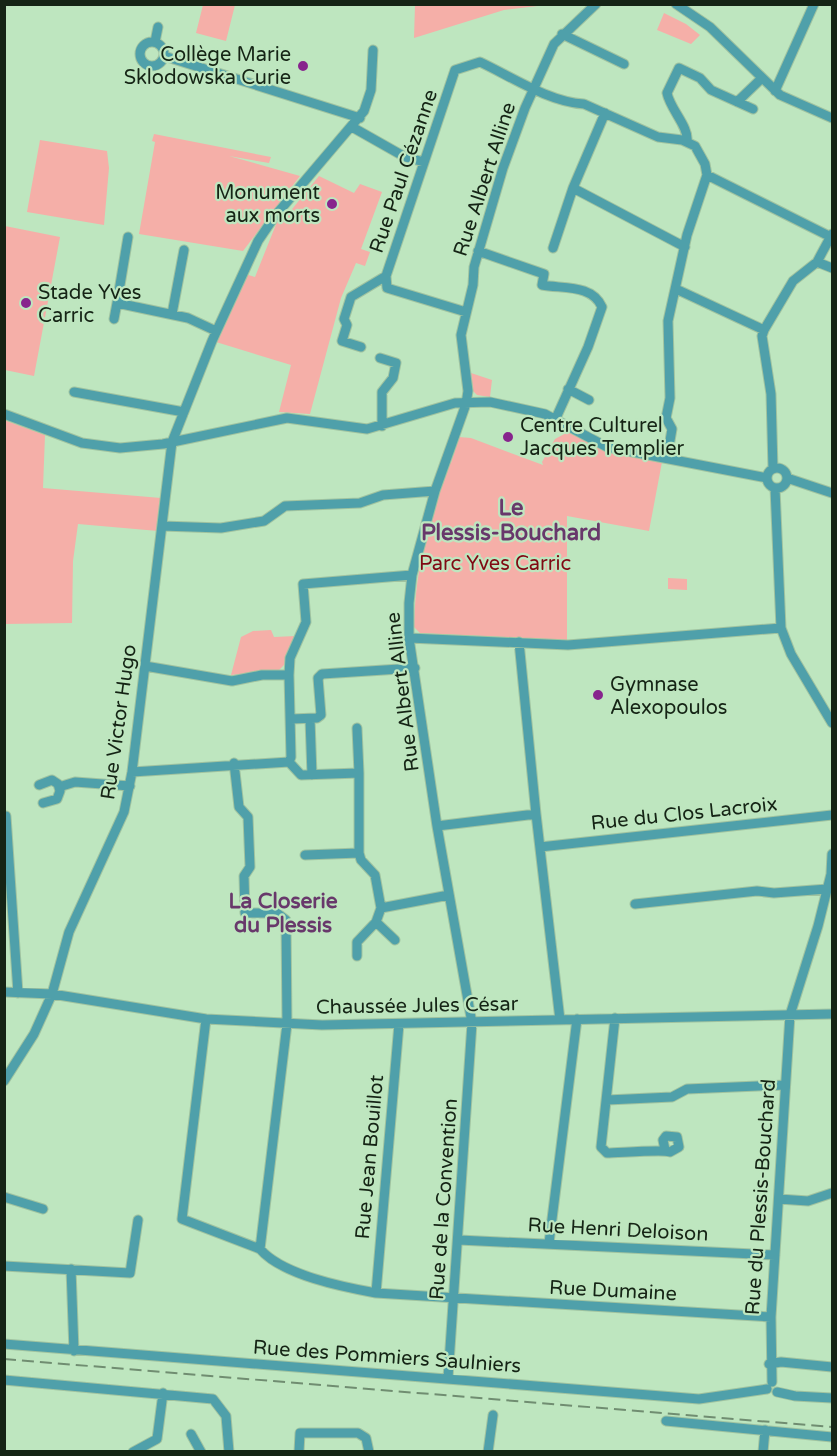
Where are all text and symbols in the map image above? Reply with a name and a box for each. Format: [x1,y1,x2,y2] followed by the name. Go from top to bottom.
[124,43,291,90] place label: Collège Marie Sklodowska Curie
[296,59,310,73] marker: Collège Marie Sklodowska Curie
[365,86,443,256] street label: Rue Paul Cézanne
[449,99,521,259] street label: Rue Albert Alline
[215,181,320,228] place label: Monument aux morts
[325,197,339,211] marker: Monument aux morts
[38,281,141,328] place label: Stade Yves Carric
[19,296,33,310] marker: Stade Yves Carric
[520,414,685,461] place label: Centre Culturel Jacques Templier
[501,430,515,444] marker: Centre Culturel Jacques Templier
[421,495,601,546] district label: Le Plessis-Bouchard
[419,552,571,576] park label: Parc Yves Carric
[381,611,425,773] street label: Rue Albert Alline
[96,643,142,801] street label: Rue Victor Hugo
[610,673,727,720] place label: Gymnase Alexopoulos
[591,688,605,702] marker: Gymnase Alexopoulos
[590,792,779,836] street label: Rue du Clos Lacroix
[228,889,338,938] district label: La Closerie du Plessis
[316,992,519,1020] street label: Chaussée Jules César
[351,1074,389,1240] street label: Rue Jean Bouillot
[741,1078,781,1316] street label: Rue du Plessis-Bouchard
[425,1098,463,1301] street label: Rue de la Convention
[527,1213,709,1247] street label: Rue Henri Deloison
[548,1276,678,1306] street label: Rue Dumaine
[252,1336,522,1378] street label: Rue des Pommiers Saulniers

